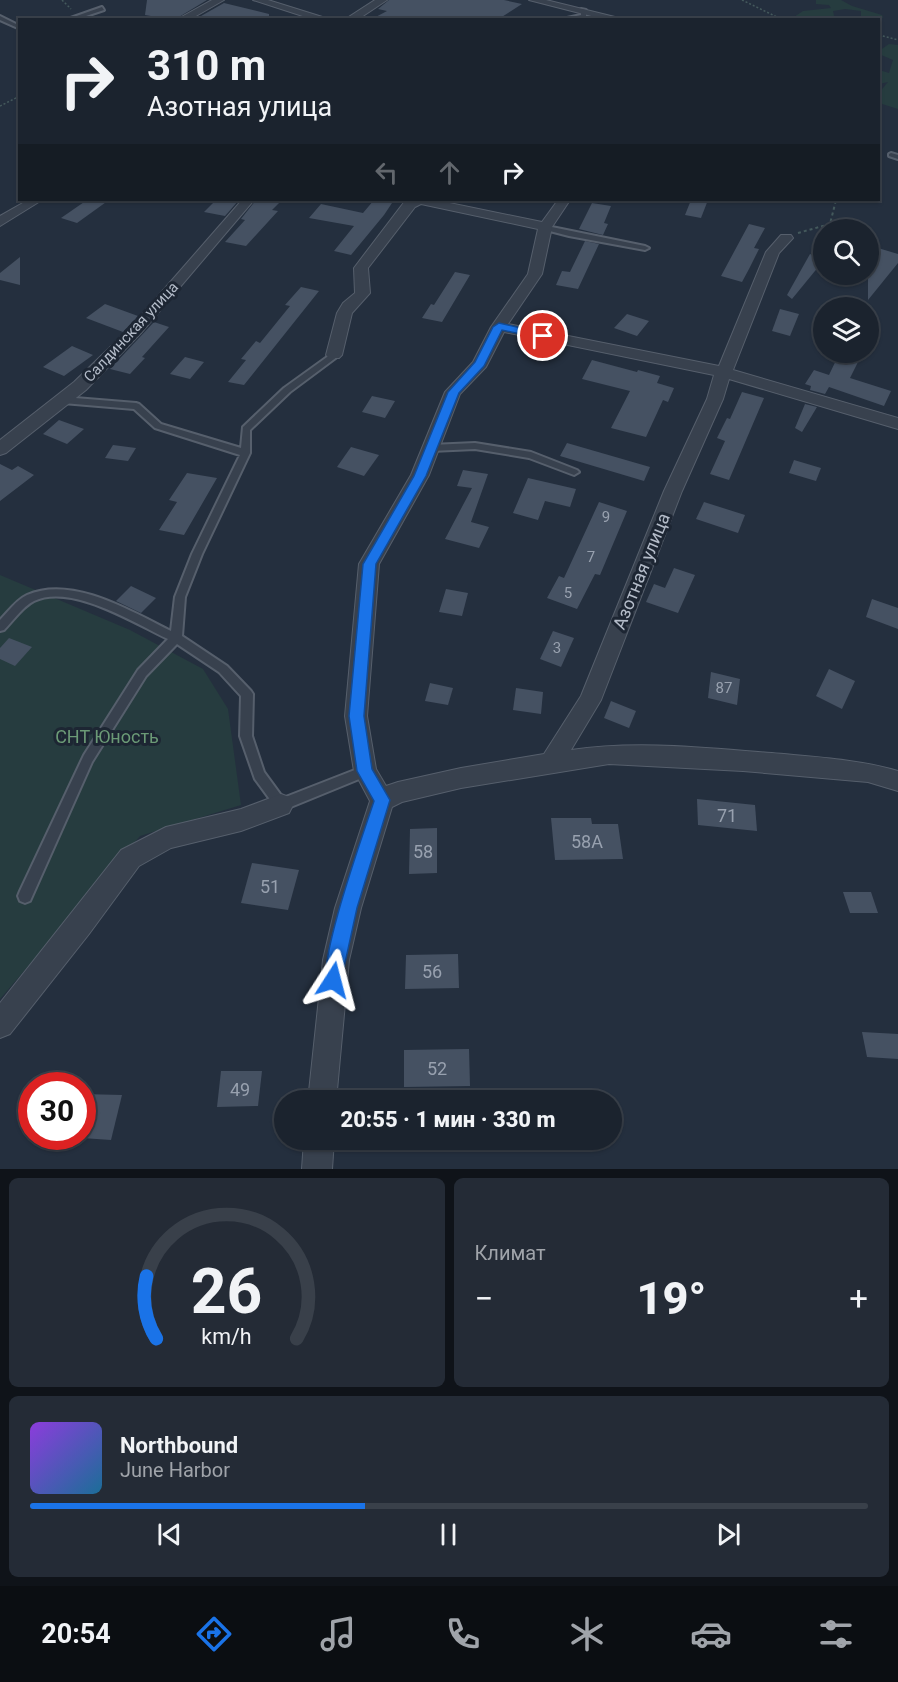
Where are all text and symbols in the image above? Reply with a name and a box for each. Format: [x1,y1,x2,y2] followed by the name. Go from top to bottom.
[147,41,266,90] text: 310 m
[48,42,126,120] icon: right
[147,91,332,123] text: Азотная улица
[370,156,403,189] icon: left
[433,156,466,189] icon: ahead
[496,156,529,189] icon: right
[813,219,879,363] map controls
[813,219,879,285] button: search
[80,278,182,386] street label: Салдинская улица
[813,297,879,363] button: layers
[517,310,568,361] pin
[526,319,559,352] icon: arrive
[602,508,610,526] house number: 9
[608,510,674,632] street label: Азотная улица
[587,548,595,566] house number: 7
[564,584,572,602] house number: 5
[553,639,561,657] house number: 3
[716,679,732,697] house number: 87
[55,726,159,747] park label: СНТ Юность
[717,805,737,826] house number: 71
[571,831,603,852] house number: 58А
[413,841,433,862] house number: 58
[260,876,280,897] house number: 51
[301,948,365,1012] position arrow
[422,961,442,982] house number: 56
[427,1058,447,1079] house number: 52
[18,1072,96,1150] speed limit sign: 30
[230,1079,250,1100] house number: 49
[340,1107,556,1132] text: 20:55 · 1 мин · 330 m
[475,1241,546,1265] text: Климат
[191,1255,263,1328] text: 26
[637,1272,706,1325] text: 19°
[475,1279,493,1318] text: −
[849,1279,868,1318] text: +
[202,1325,252,1350] text: km/h
[120,1433,238,1458] text: Northbound
[120,1458,230,1482] text: June Harbor
[153,1518,186,1551] icon: previous
[432,1518,465,1551] icon: pause
[712,1518,745,1551] icon: next
[193,1613,235,1655] icon: directions
[317,1613,359,1655] icon: music
[442,1613,484,1655] icon: phone
[566,1613,608,1655] icon: climate
[690,1613,732,1655] icon: car
[815,1613,857,1655] icon: filters
[41,1618,111,1650] text: 20:54

